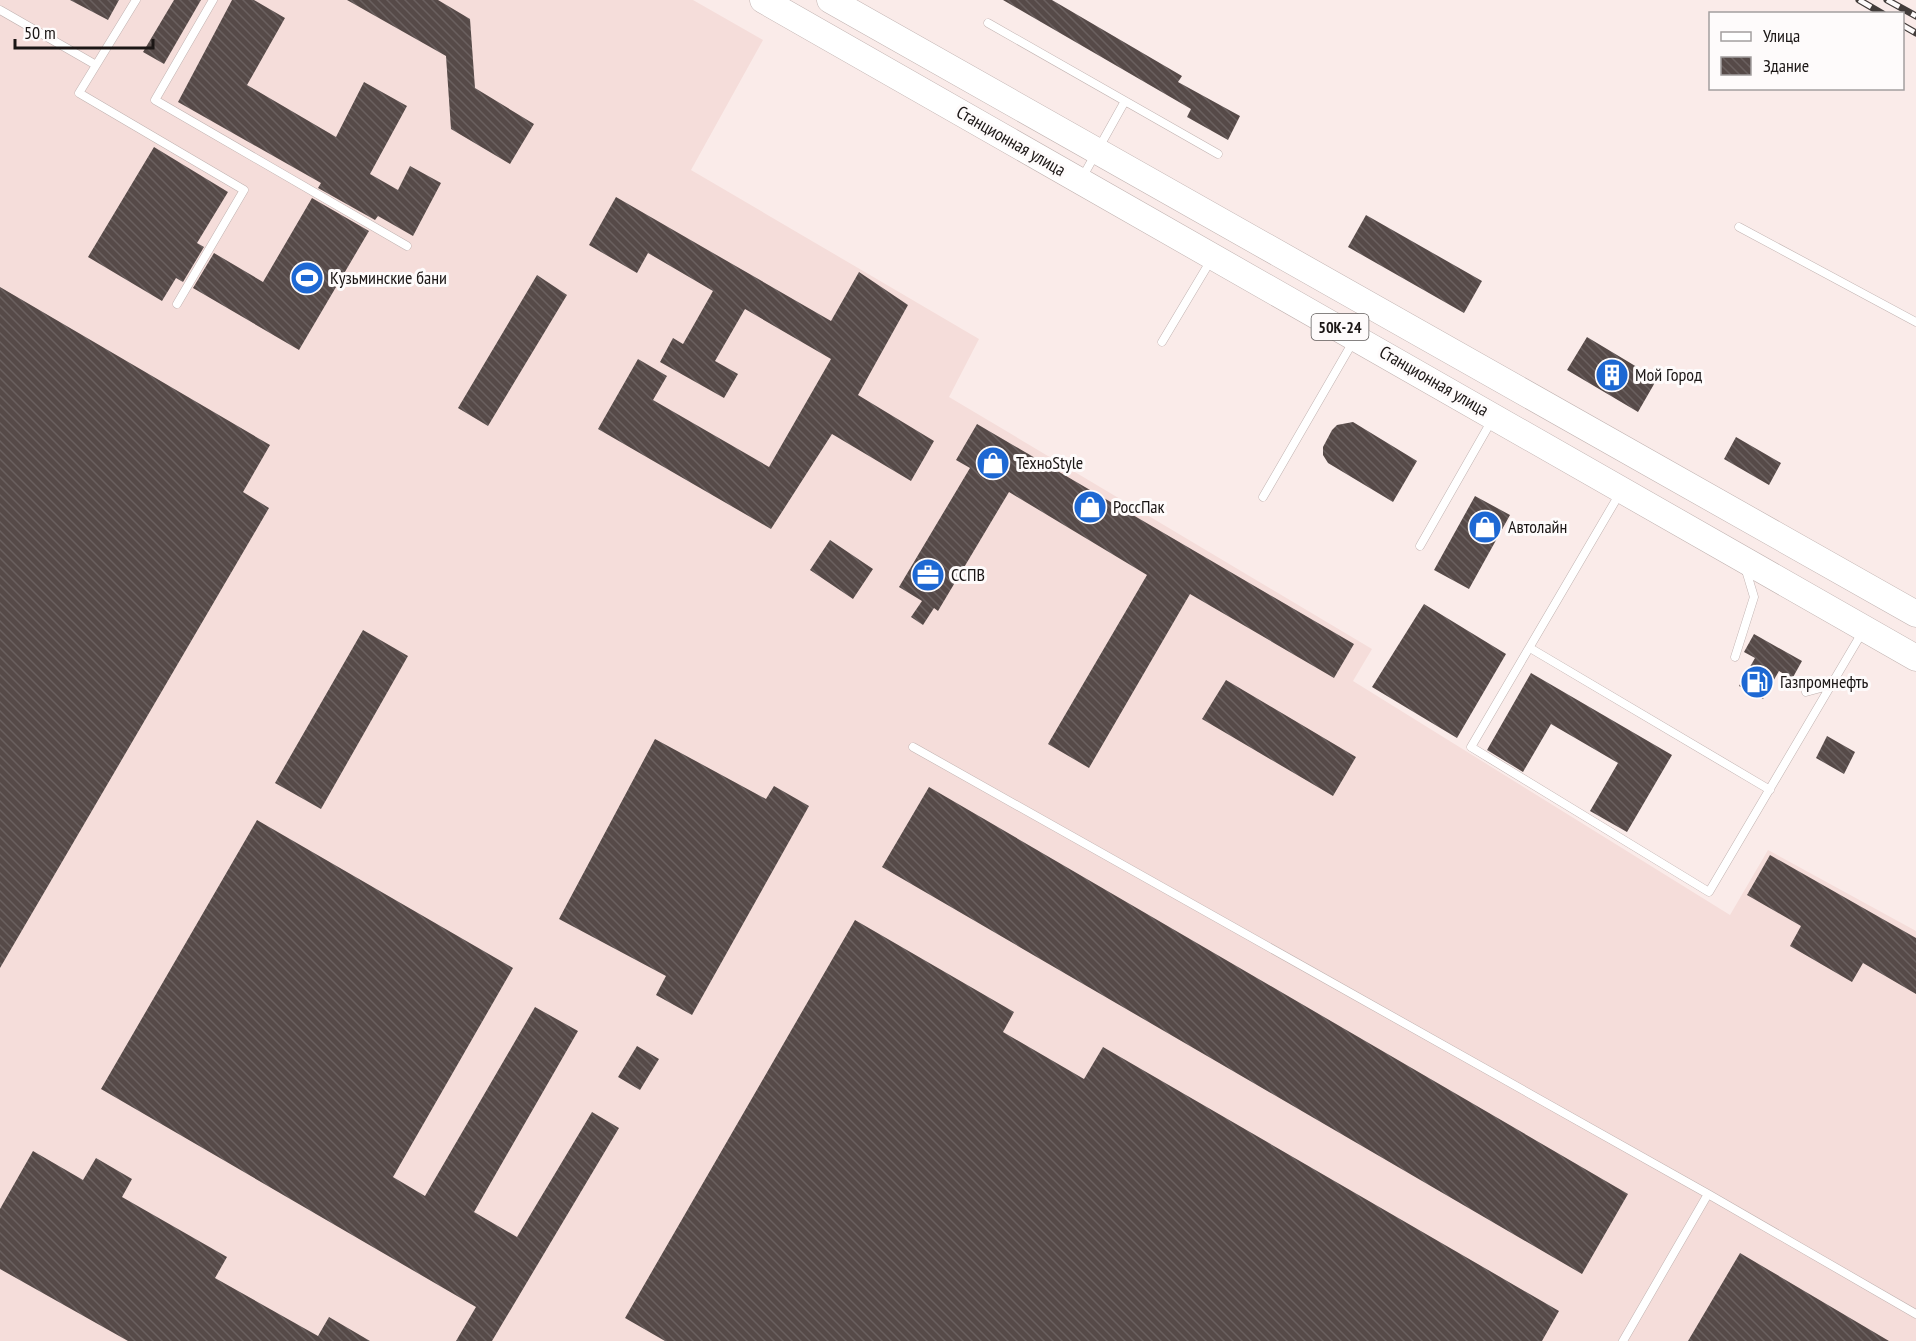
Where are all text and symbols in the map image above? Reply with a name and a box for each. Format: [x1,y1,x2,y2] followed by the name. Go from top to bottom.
[15,12,153,50] scale bar
[1709,12,1904,90] legend
[24,21,56,44] text: 50 m
[1763,24,1800,47] text: Улица
[1763,54,1809,77] text: Здание
[953,100,1070,181] street label: Станционная улица
[289,260,325,296] sports icon: Кузьминские бани
[330,266,447,289] place label: Кузьминские бани
[1312,314,1368,340] road number: 50К-24
[1376,340,1493,421] street label: Станционная улица
[1594,357,1630,393] building icon: Мой Город
[1635,363,1702,386] place label: Мой Город
[975,445,1011,481] shop icon: ТехноStyle
[1016,451,1083,474] place label: ТехноStyle
[1072,489,1108,525] shop icon: РоссПак
[1113,495,1165,518] place label: РоссПак
[1467,509,1503,545] shop icon: Автолайн
[1508,515,1567,538] place label: Автолайн
[910,557,946,593] office icon: ССПВ
[951,563,985,586] place label: ССПВ
[1739,664,1775,700] fuel station icon: Газпромнефть
[1780,670,1869,693] place label: Газпромнефть

